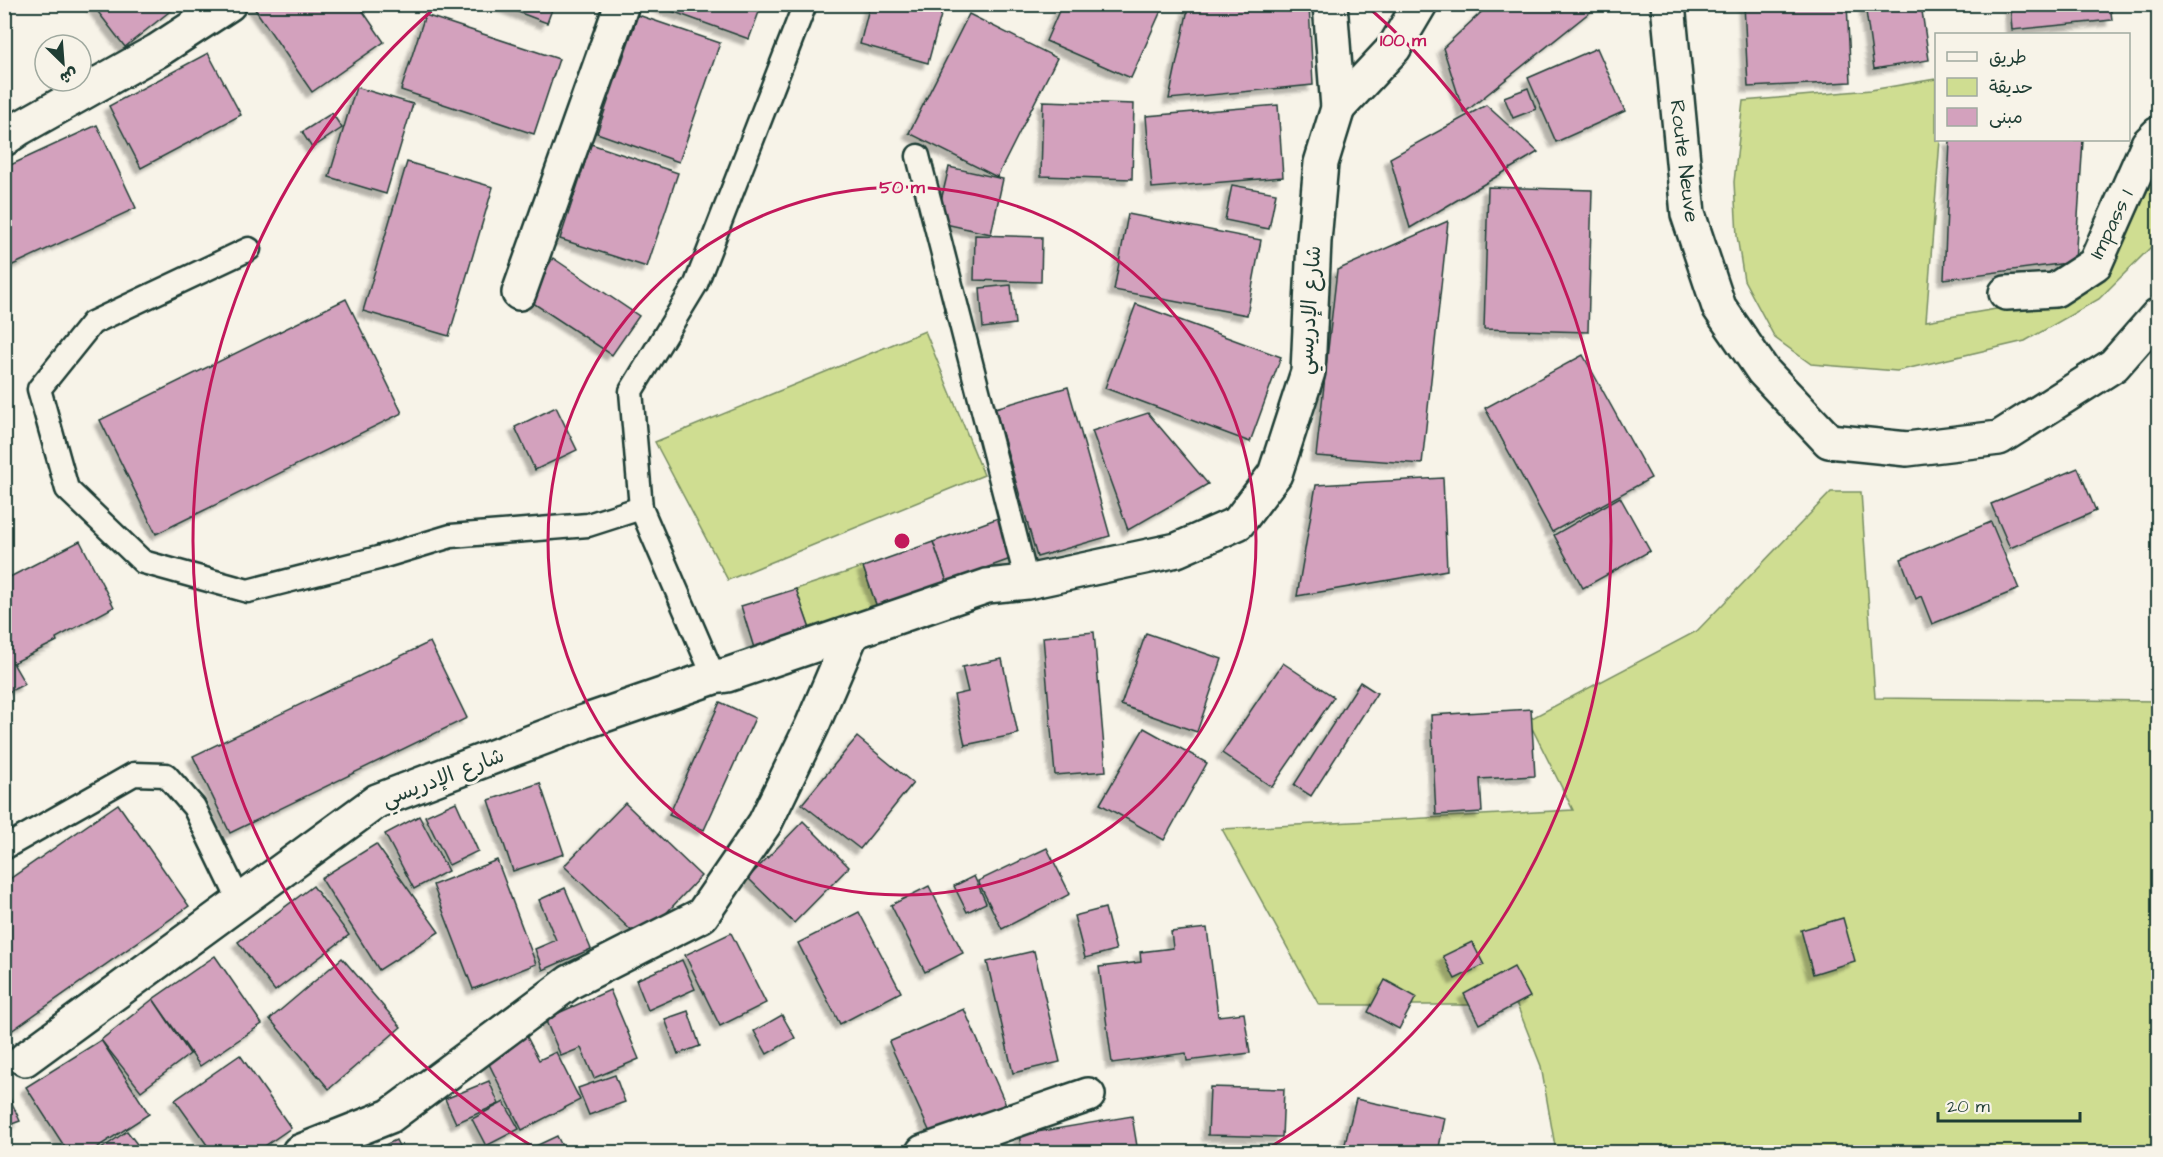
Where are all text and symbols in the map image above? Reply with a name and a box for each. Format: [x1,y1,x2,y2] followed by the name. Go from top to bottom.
[1380,28,1427,53] text: 100 m
[33,33,93,93] north arrow
[1935,33,2130,141] legend
[1989,45,2027,70] text: طريق
[56,62,82,89] text: ش
[1989,75,2033,100] text: حديقة
[1663,98,1706,224] street label: Route Neuve
[1989,105,2023,130] text: مبنى
[879,175,926,200] text: 50 m
[2082,184,2142,264] street label: Impass 1
[1291,245,1332,376] street label: شارع الإدريسي
[892,531,912,551] centre of rings
[378,741,510,818] street label: شارع الإدريسي
[1938,1085,2080,1123] scale bar
[1947,1094,1990,1119] text: 20 m

